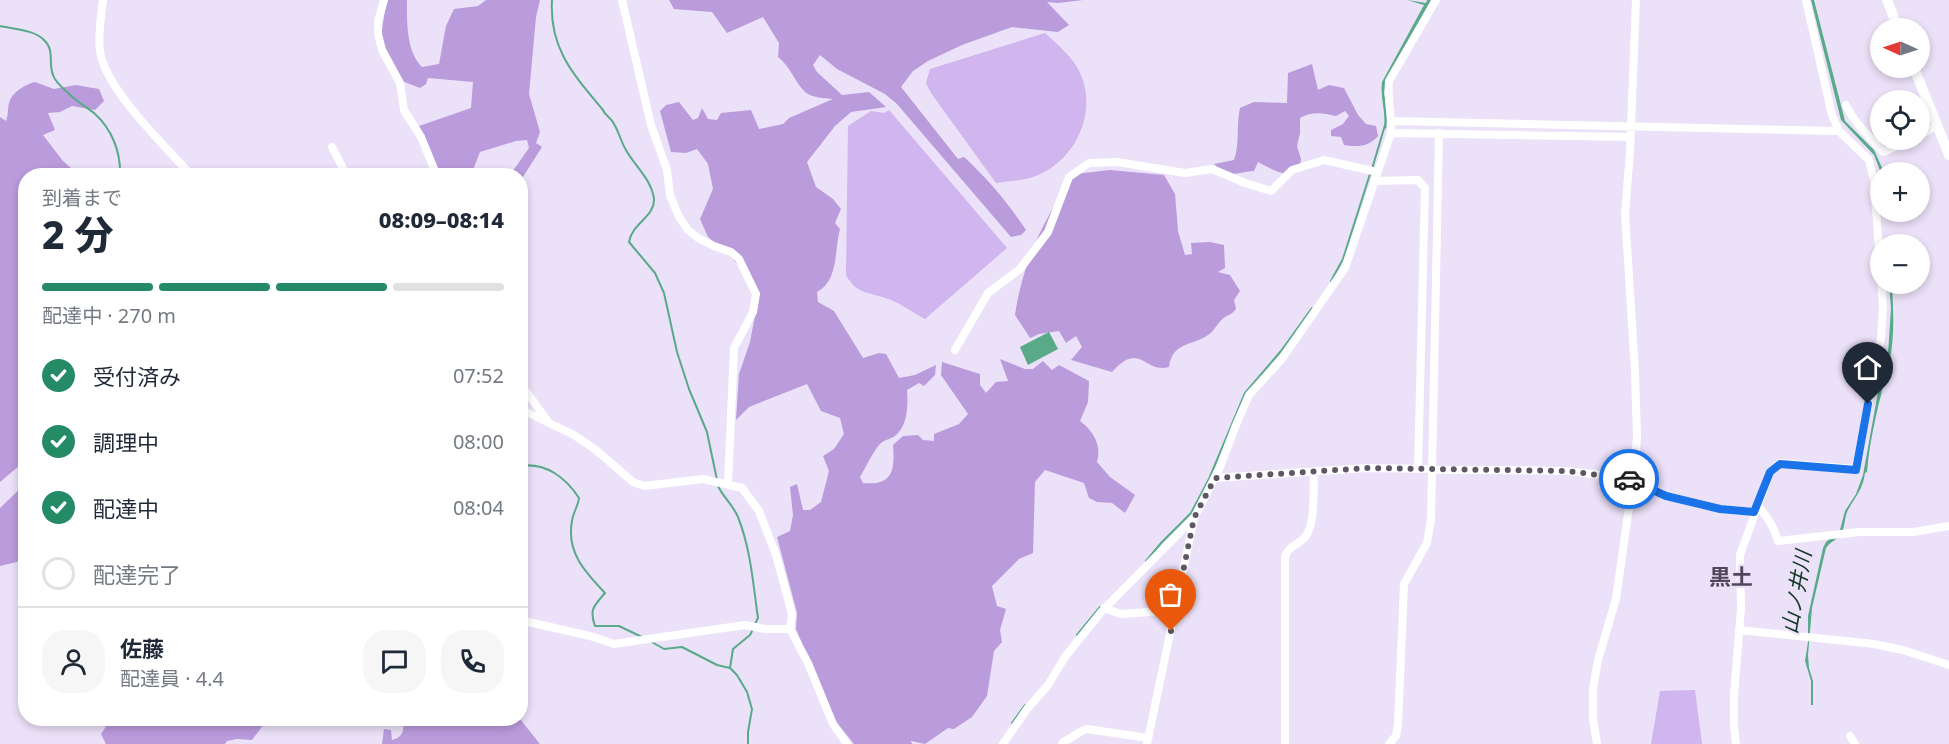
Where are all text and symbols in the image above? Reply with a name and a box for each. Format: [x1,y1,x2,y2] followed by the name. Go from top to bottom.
[1870,18,1930,78] north arrow
[1870,18,1930,294] map controls
[1870,90,1930,150] button: locate
[1870,162,1930,222] button: +
[42,184,122,211] text: 到着まで
[379,204,504,234] text: 08:09–08:14
[42,207,114,260] text: 2 分
[1870,234,1930,294] button: −
[42,302,176,329] text: 配達中 · 270 m
[1842,342,1893,404] pin
[1851,351,1884,384] icon: home
[42,359,75,392] icon: check
[93,361,181,391] text: 受付済み
[453,362,504,389] text: 07:52
[42,425,75,458] icon: check
[93,427,159,457] text: 調理中
[453,428,504,455] text: 08:00
[1599,449,1659,509] courier
[1613,463,1646,496] icon: car
[42,491,75,524] icon: check
[93,493,159,523] text: 配達中
[453,494,504,521] text: 08:04
[1775,546,1817,636] water label: 山ノ井川
[93,559,181,589] text: 配達完了
[1709,561,1753,591] district label: 黒土
[1145,569,1196,631] pin
[1154,578,1187,611] icon: bag
[42,630,105,693] button: person
[363,630,426,693] button: chat
[441,630,504,693] button: phone
[120,633,164,663] text: 佐藤
[120,665,224,692] text: 配達員 · 4.4

